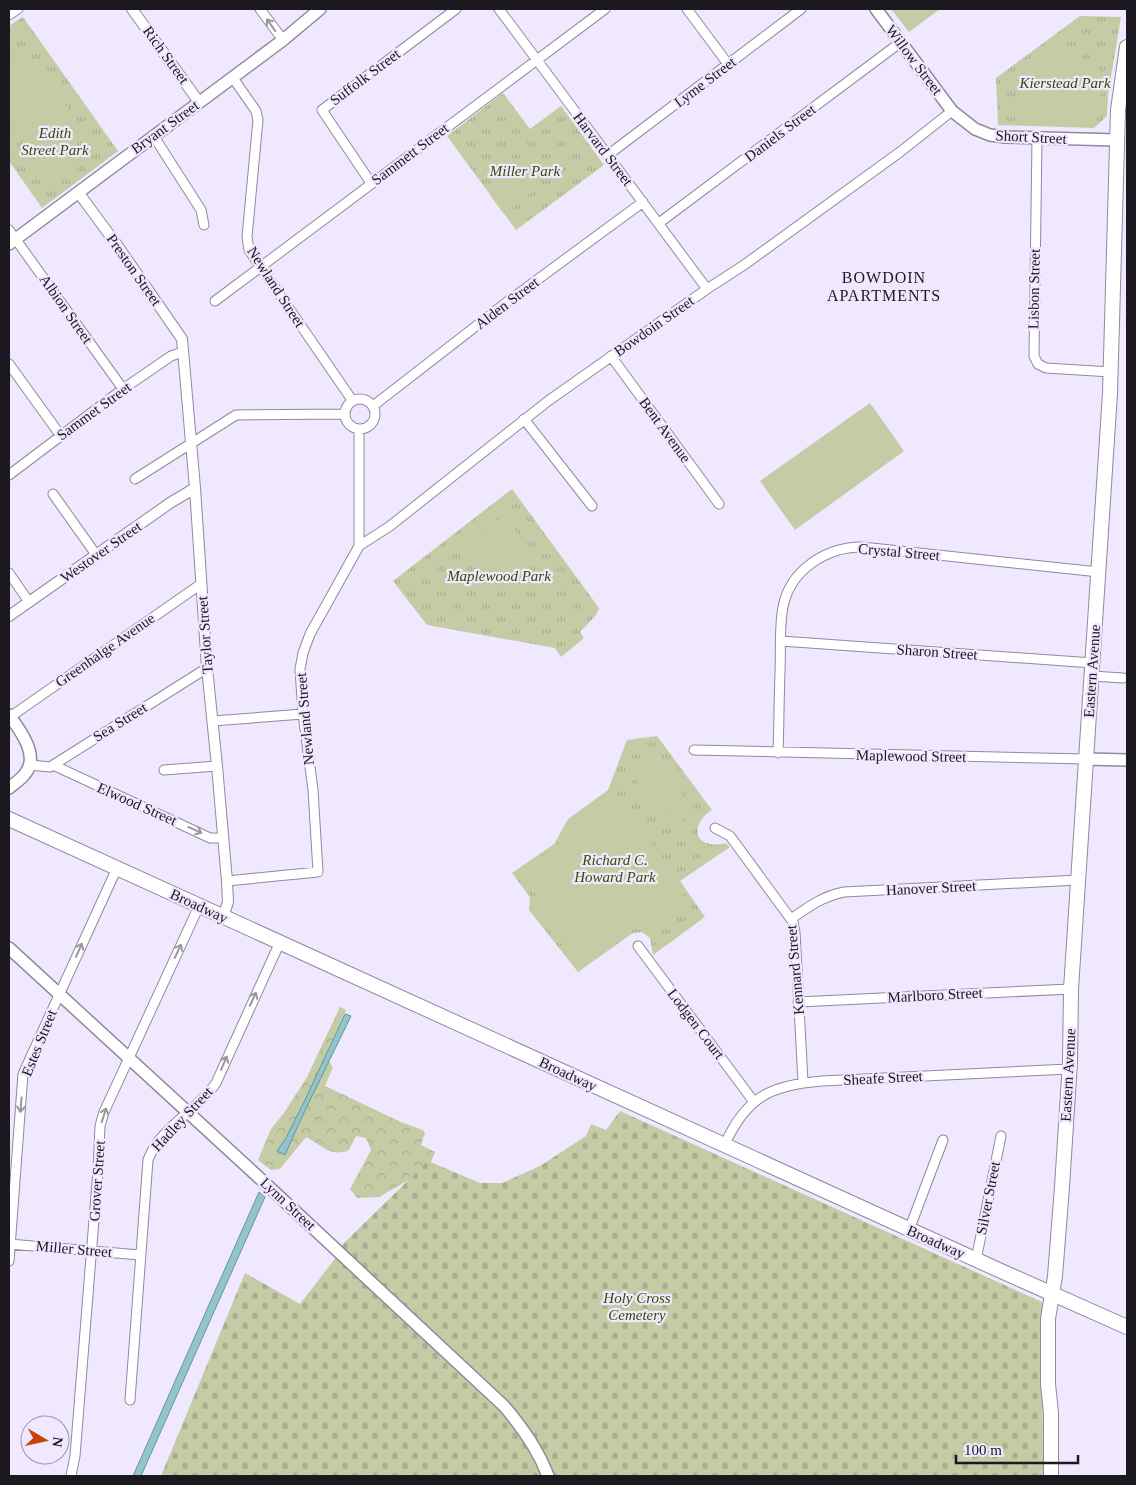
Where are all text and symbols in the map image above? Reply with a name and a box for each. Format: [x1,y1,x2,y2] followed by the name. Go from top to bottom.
[266,18,276,32] one-way arrow
[883,22,946,99] street label: Willow Street
[140,23,193,88] street label: Rich Street
[327,45,404,109] street label: Suffolk Street
[671,53,740,110] street label: Lyme Street
[1018,75,1111,91] park label: Kierstead Park
[128,97,203,157] street label: Bryant Street
[741,101,819,165] street label: Daniels Street
[570,109,636,190] street label: Harvard Street
[368,119,452,188] street label: Sammett Street
[21,125,89,158] park label: Edith Street Park
[995,127,1068,147] street label: Short Street
[489,163,561,179] park label: Miller Park
[103,231,165,310] street label: Preston Street
[244,244,308,331] street label: Newland Street
[1025,248,1043,329] street label: Lisbon Street
[827,269,941,304] district label: BOWDOIN APARTMENTS
[36,271,96,347] street label: Albion Street
[472,273,543,332] street label: Alden Street
[611,292,698,359] street label: Bowdoin Street
[54,378,135,443] street label: Sammet Street
[636,394,694,466] street label: Bent Avenue
[57,518,145,586] street label: Westover Street
[857,540,941,564] street label: Crystal Street
[446,568,551,584] park label: Maplewood Park
[194,595,216,674] street label: Taylor Street
[52,610,158,690] street label: Greenhalge Avenue
[1081,623,1103,718] street label: Eastern Avenue
[896,641,979,663] street label: Sharon Street
[293,671,317,766] street label: Newland Street
[90,699,151,745] street label: Sea Street
[856,747,967,765] street label: Maplewood Street
[95,779,180,829] street label: Elwood Street
[187,826,202,836] one-way arrow
[573,852,656,885] park label: Richard C. Howard Park
[885,878,977,898] street label: Hanover Street
[168,886,231,926] street label: Broadway
[783,923,807,1016] street label: Kennard Street
[75,943,85,958] one-way arrow
[173,944,183,959] one-way arrow
[887,984,984,1005] street label: Marlboro Street
[664,986,728,1063] street label: Lodgen Court
[249,992,258,1007] one-way arrow
[18,1007,60,1079] street label: Estes Street
[1058,1028,1078,1122] street label: Eastern Avenue
[537,1054,600,1094] street label: Broadway
[220,1056,230,1071] one-way arrow
[843,1068,924,1088] street label: Sheafe Street
[148,1083,216,1154] street label: Hadley Street
[16,1097,26,1113] one-way arrow
[99,1108,109,1124] one-way arrow
[86,1139,108,1222] street label: Grover Street
[973,1159,1003,1236] street label: Silver Street
[257,1174,320,1234] street label: Lynn Street
[905,1222,968,1262] street label: Broadway
[35,1238,113,1260] street label: Miller Street
[602,1290,671,1323] park label: Holy Cross Cemetery
[20,1415,70,1465] north arrow
[956,1432,1078,1464] scale bar
[49,1436,66,1448] text: N
[964,1442,1002,1458] text: 100 m

